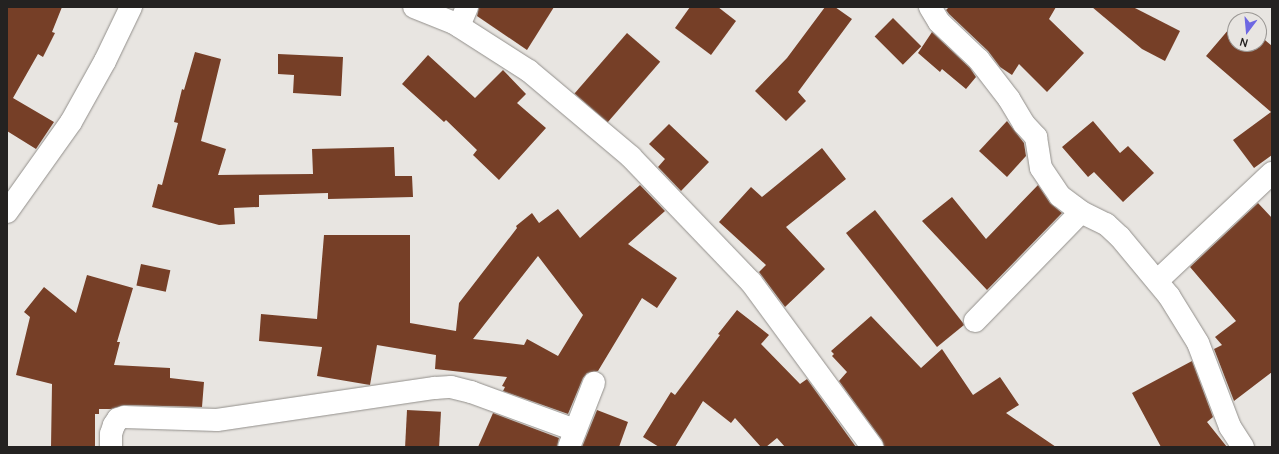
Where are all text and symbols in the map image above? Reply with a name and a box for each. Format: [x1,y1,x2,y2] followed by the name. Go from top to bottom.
[1227,12,1267,52] north arrow
[1238,35,1250,51] text: N

